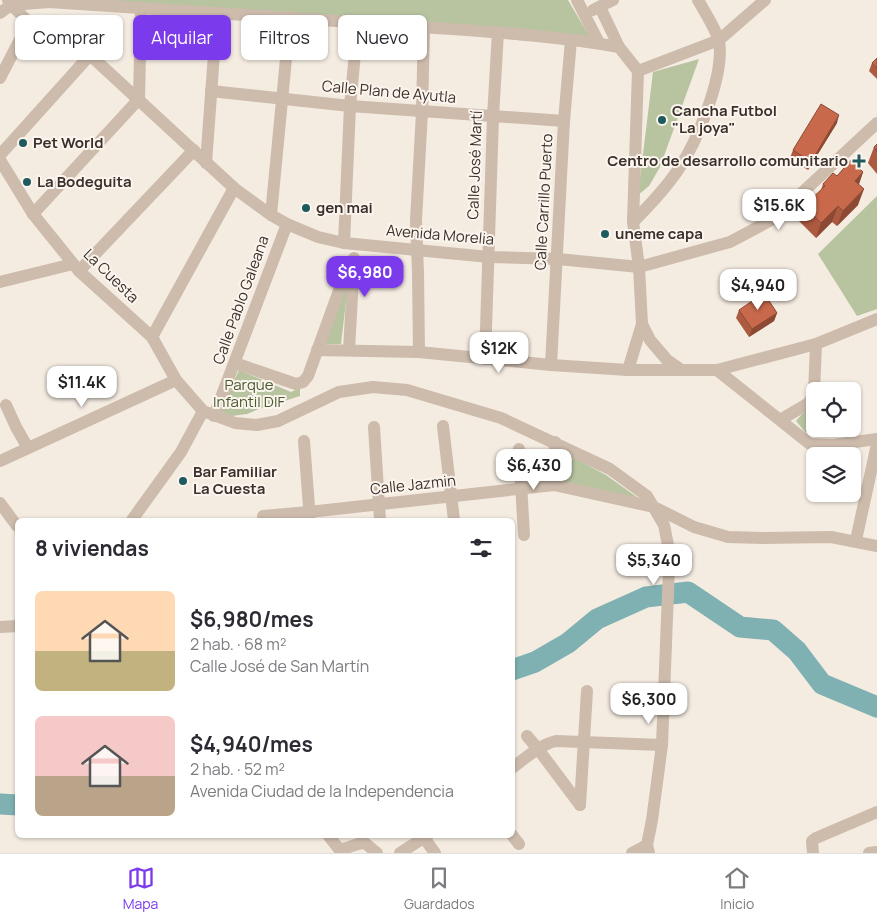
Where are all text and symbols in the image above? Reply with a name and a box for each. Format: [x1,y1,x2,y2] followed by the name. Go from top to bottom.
[15,15,123,60] chip: Comprar
[133,15,231,60] chip: Alquilar
[241,15,328,60] chip: Filtros
[338,15,427,60] chip: Nuevo
[321,75,457,108] street label: Calle Plan de Ayutla
[672,100,777,138] place label: Cancha Futbol "La joya"
[462,110,487,220] street label: Calle José Martí
[656,114,668,126] marker: Cancha Futbol "La joya"
[33,132,103,153] place label: Pet World
[529,133,558,271] street label: Calle Carrillo Puerto
[17,137,29,149] marker: Pet World
[607,150,848,171] place label: Centro de desarrollo comunitario
[852,154,866,168] marker: Centro de desarrollo comunitario
[37,171,132,192] place label: La Bodeguita
[21,176,33,188] marker: La Bodeguita
[738,188,820,231] pin: $15.6K
[753,194,805,216] text: $15.6K
[316,197,373,218] place label: gen mai
[300,202,312,214] marker: gen mai
[385,219,495,250] street label: Avenida Morelia
[615,223,703,244] place label: uneme capa
[599,228,611,240] marker: uneme capa
[207,232,274,367] street label: Calle Pablo Galeana
[79,244,144,307] street label: La Cuesta
[324,256,406,298] pin: $6,980
[337,261,393,283] text: $6,980
[717,268,799,311] pin: $4,940
[731,274,785,296] text: $4,940
[469,332,529,374] pin: $12K
[481,337,517,359] text: $12K
[41,366,123,408] pin: $11.4K
[58,371,106,393] text: $11.4K
[213,374,285,412] park label: Parque Infantil DIF
[806,382,861,502] map controls
[806,382,861,437] button: locate
[806,447,861,502] button: layers
[493,448,575,491] pin: $6,430
[507,454,561,476] text: $6,430
[193,461,277,499] place label: Bar Familiar La Cuesta
[369,470,457,499] street label: Calle Jazmin
[177,475,189,487] marker: Bar Familiar La Cuesta
[35,534,149,562] text: 8 viviendas
[467,534,495,562] icon: filters
[613,544,695,586] pin: $5,340
[627,549,681,571] text: $5,340
[190,605,314,633] text: $6,980/mes
[75,611,135,671] icon: home
[190,633,286,655] text: 2 hab. · 68 m²
[190,655,369,677] text: Calle José de San Martín
[608,682,690,725] pin: $6,300
[621,688,677,710] text: $6,300
[190,730,313,758] text: $4,940/mes
[75,736,135,796] icon: home
[190,758,285,780] text: 2 hab. · 52 m²
[190,780,454,802] text: Avenida Ciudad de la Independencia
[123,864,158,913] tab: Mapa
[404,864,475,913] tab: Guardados
[720,864,754,913] tab: Inicio

